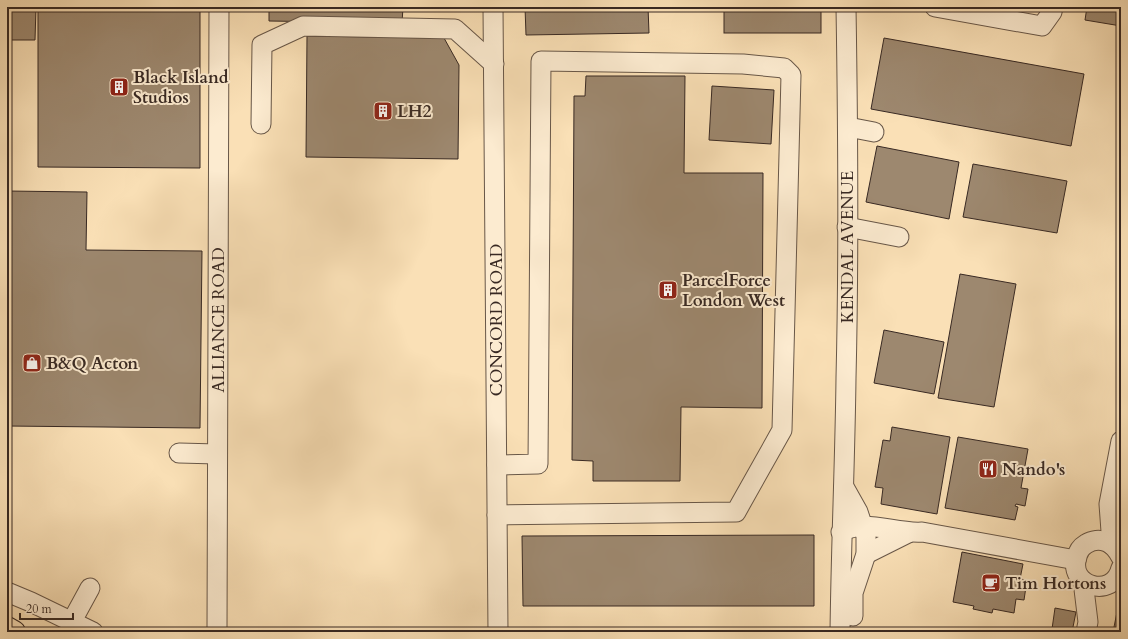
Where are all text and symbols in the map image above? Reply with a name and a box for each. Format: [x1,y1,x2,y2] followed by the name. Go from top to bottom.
[133,66,229,109] place label: Black Island Studios
[108,76,130,98] building icon: Black Island Studios
[372,100,394,122] building icon: LH2
[397,100,432,123] place label: LH2
[836,171,859,323] street label: KENDAL AVENUE
[485,244,508,396] street label: CONCORD ROAD
[207,247,230,393] street label: ALLIANCE ROAD
[682,269,785,312] place label: ParcelForce London West
[657,279,679,301] building icon: ParcelForce London West
[21,352,43,374] shop icon: B&Q Acton
[46,352,138,375] place label: B&Q Acton
[977,458,999,480] restaurant icon: Nando's
[1002,458,1065,481] place label: Nando's
[980,572,1002,594] cafe icon: Tim Hortons
[1005,572,1106,595] place label: Tim Hortons
[20,595,73,621] scale bar
[26,601,53,617] text: 20 m

